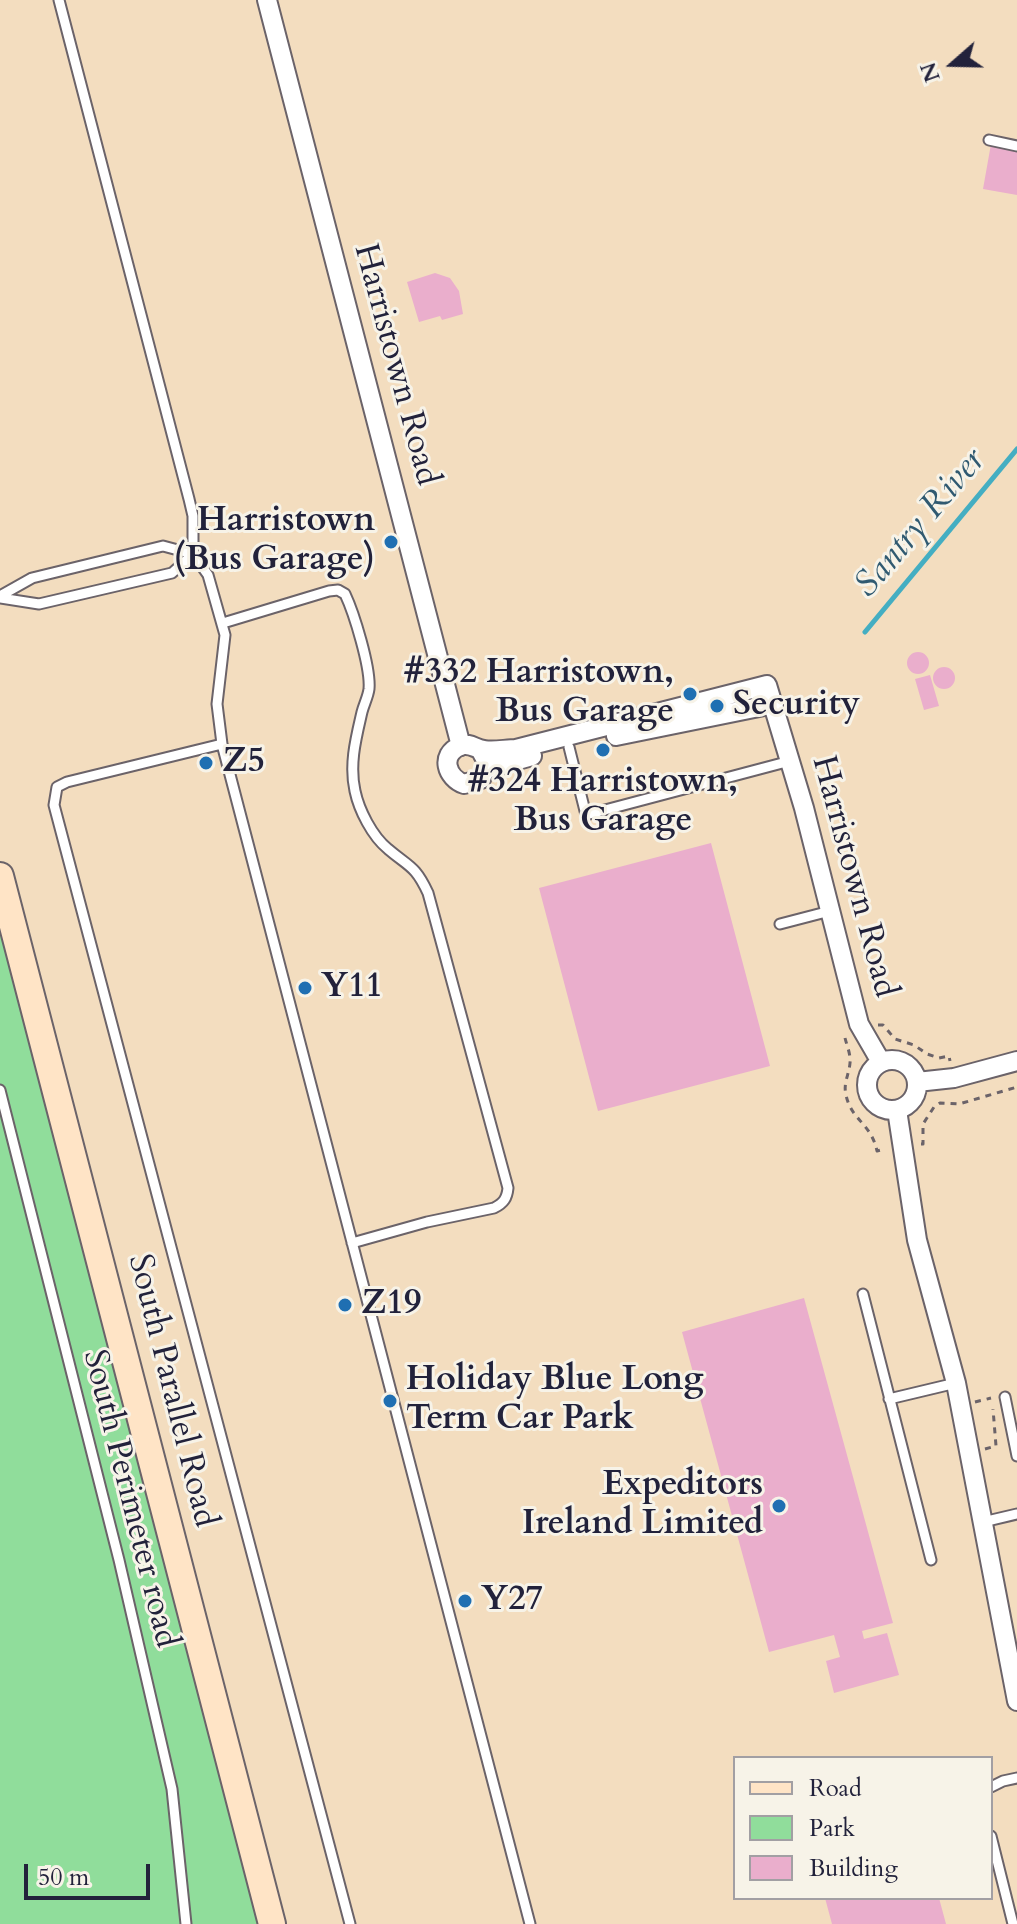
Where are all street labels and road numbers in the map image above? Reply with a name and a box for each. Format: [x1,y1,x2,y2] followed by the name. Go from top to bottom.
[343,240,447,490] street label: Harristown Road
[801,752,905,1002] street label: Harristown Road
[117,1250,225,1532] street label: South Parallel Road
[72,1346,186,1652] street label: South Perimeter road

